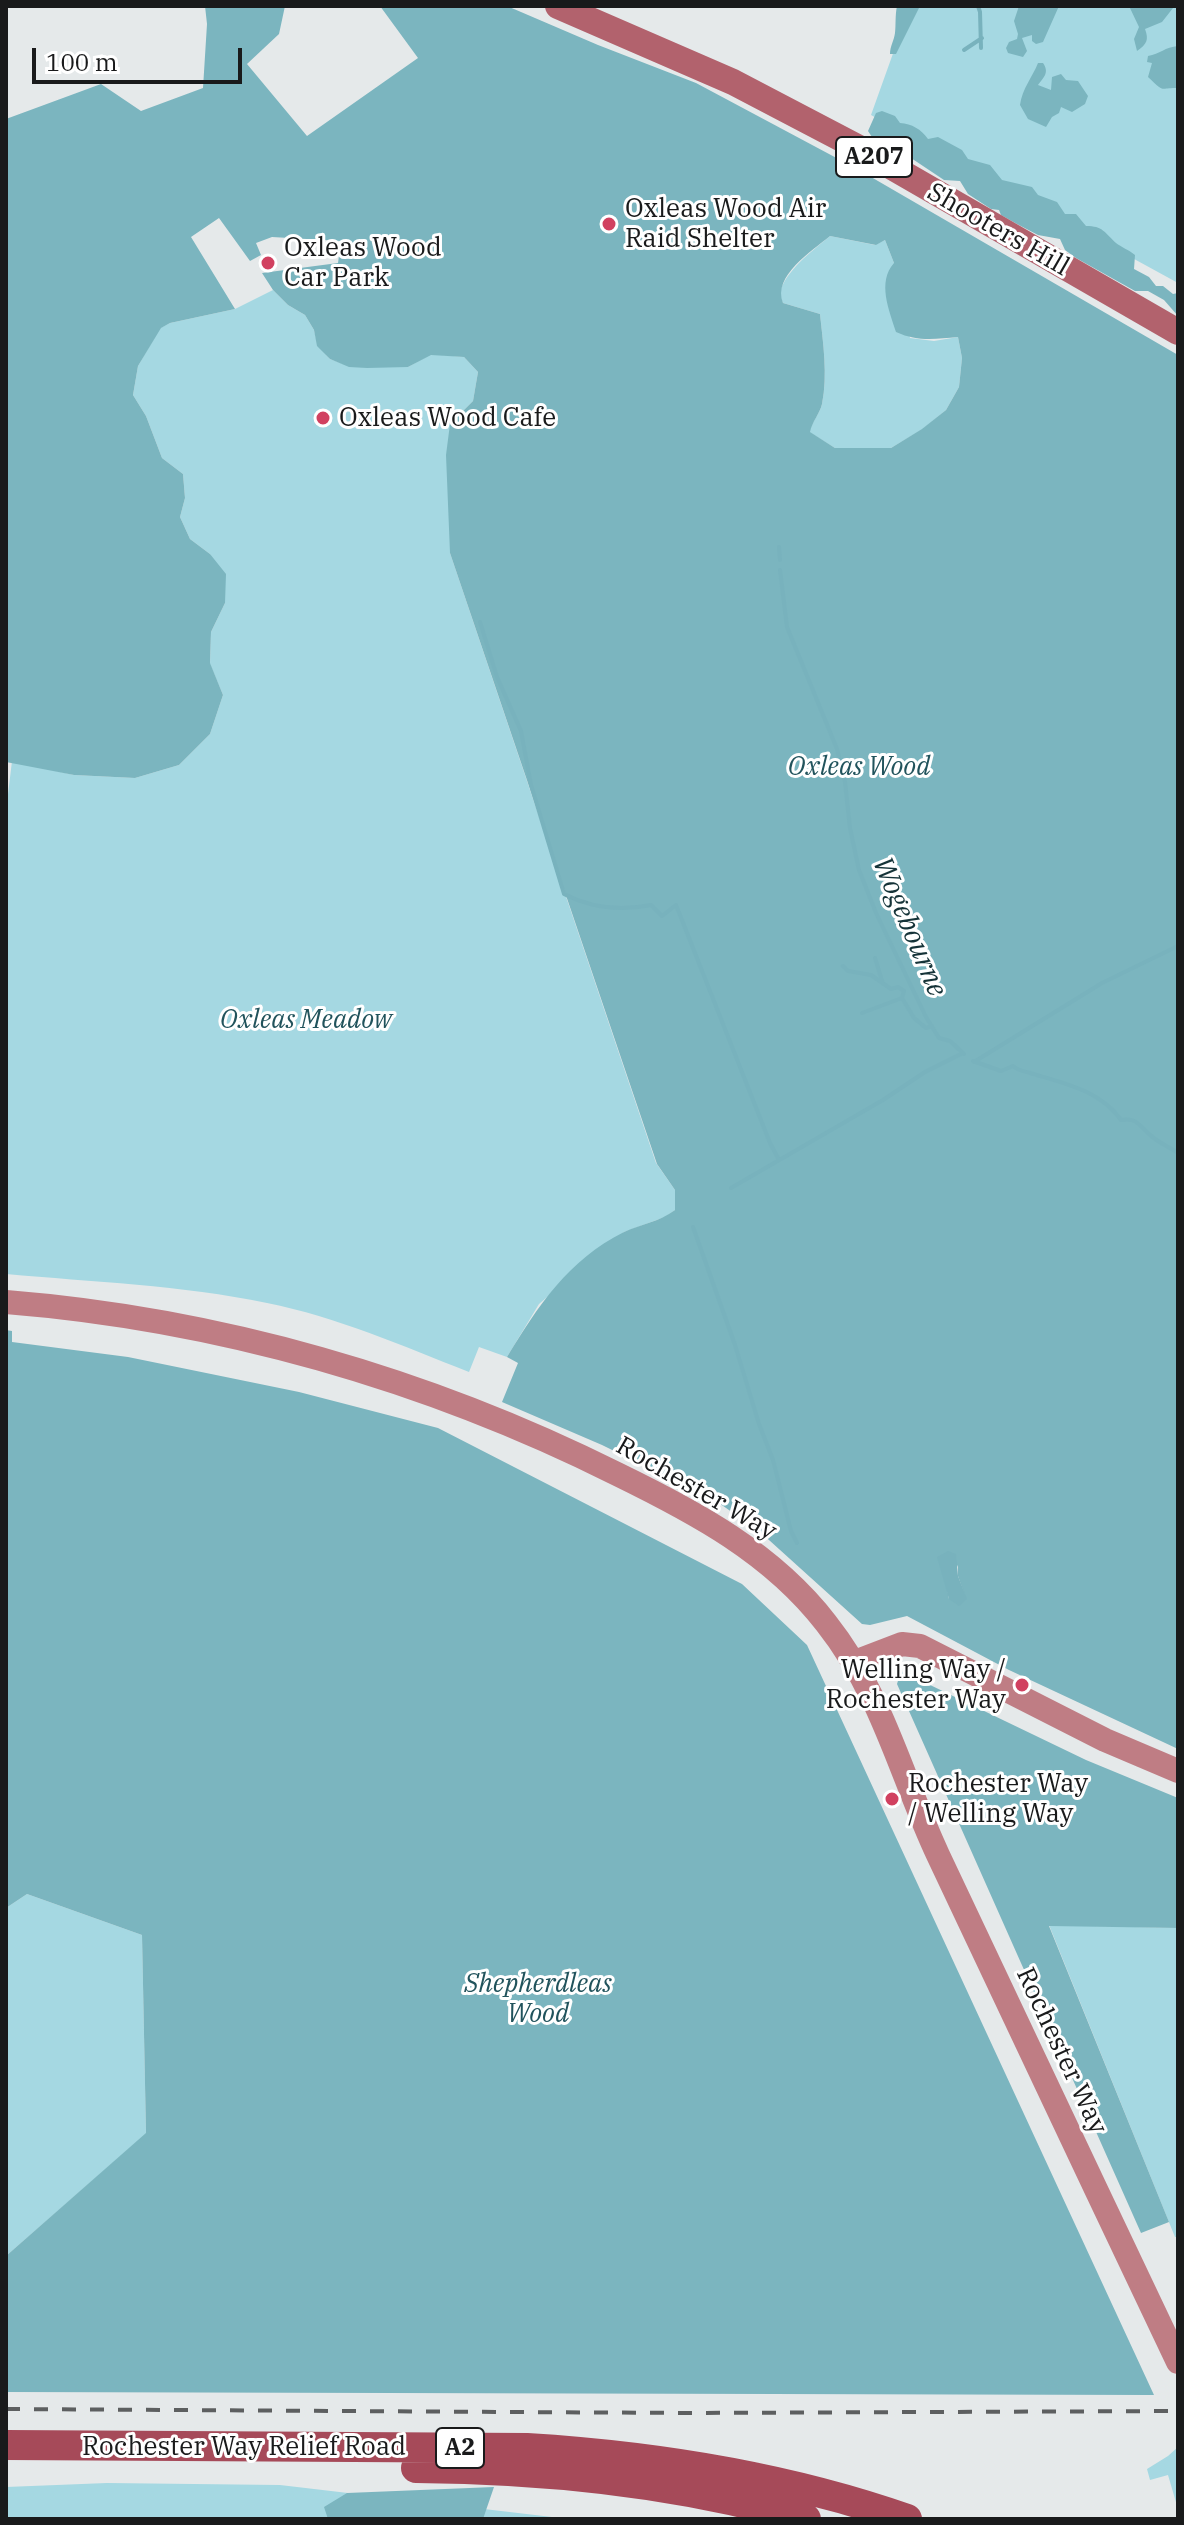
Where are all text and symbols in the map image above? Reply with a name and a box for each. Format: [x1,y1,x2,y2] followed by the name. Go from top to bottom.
[36,32,246,82] scale bar
[46,46,118,78] text: 100 m
[836,137,912,177] road number: A207
[921,177,1075,283] street label: Shooters Hill
[625,193,826,254] place label: Oxleas Wood Air Raid Shelter
[600,215,618,233] marker: Oxleas Wood Air Raid Shelter
[284,232,442,294] place label: Oxleas Wood Car Park
[259,254,277,272] marker: Oxleas Wood Car Park
[339,402,556,434] place label: Oxleas Wood Cafe
[314,409,332,427] marker: Oxleas Wood Cafe
[788,751,930,783] park label: Oxleas Wood
[865,852,953,1002] water label: Wogebourne
[220,1004,392,1036] park label: Oxleas Meadow
[610,1430,782,1548] street label: Rochester Way
[826,1654,1006,1716] place label: Welling Way / Rochester Way
[1013,1676,1031,1694] marker: Welling Way / Rochester Way
[908,1768,1088,1830] place label: Rochester Way / Welling Way
[883,1790,901,1808] marker: Rochester Way / Welling Way
[1009,1963,1113,2139] street label: Rochester Way
[464,1968,612,2030] park label: Shepherdleas Wood
[436,2428,484,2468] road number: A2
[82,2431,406,2463] street label: Rochester Way Relief Road

